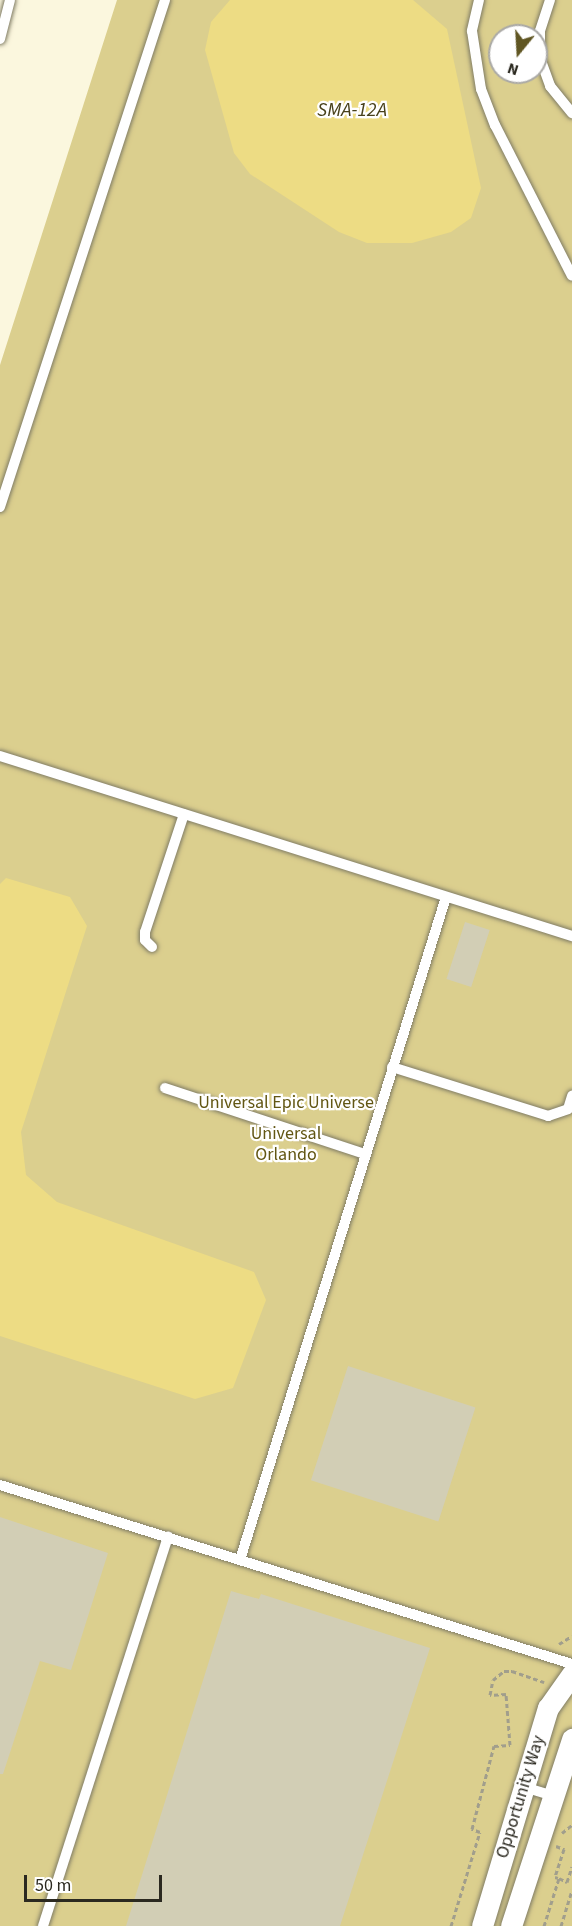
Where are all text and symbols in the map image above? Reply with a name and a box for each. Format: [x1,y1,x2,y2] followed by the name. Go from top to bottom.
[488,24,548,84] north arrow
[505,57,522,81] text: N
[317,98,387,122] water label: SMA-12A
[198,1092,374,1114] park label: Universal Epic Universe
[251,1124,321,1166] park label: Universal Orlando
[492,1733,550,1861] street label: Opportunity Way
[27,1863,165,1901] scale bar
[35,1873,71,1898] text: 50 m

